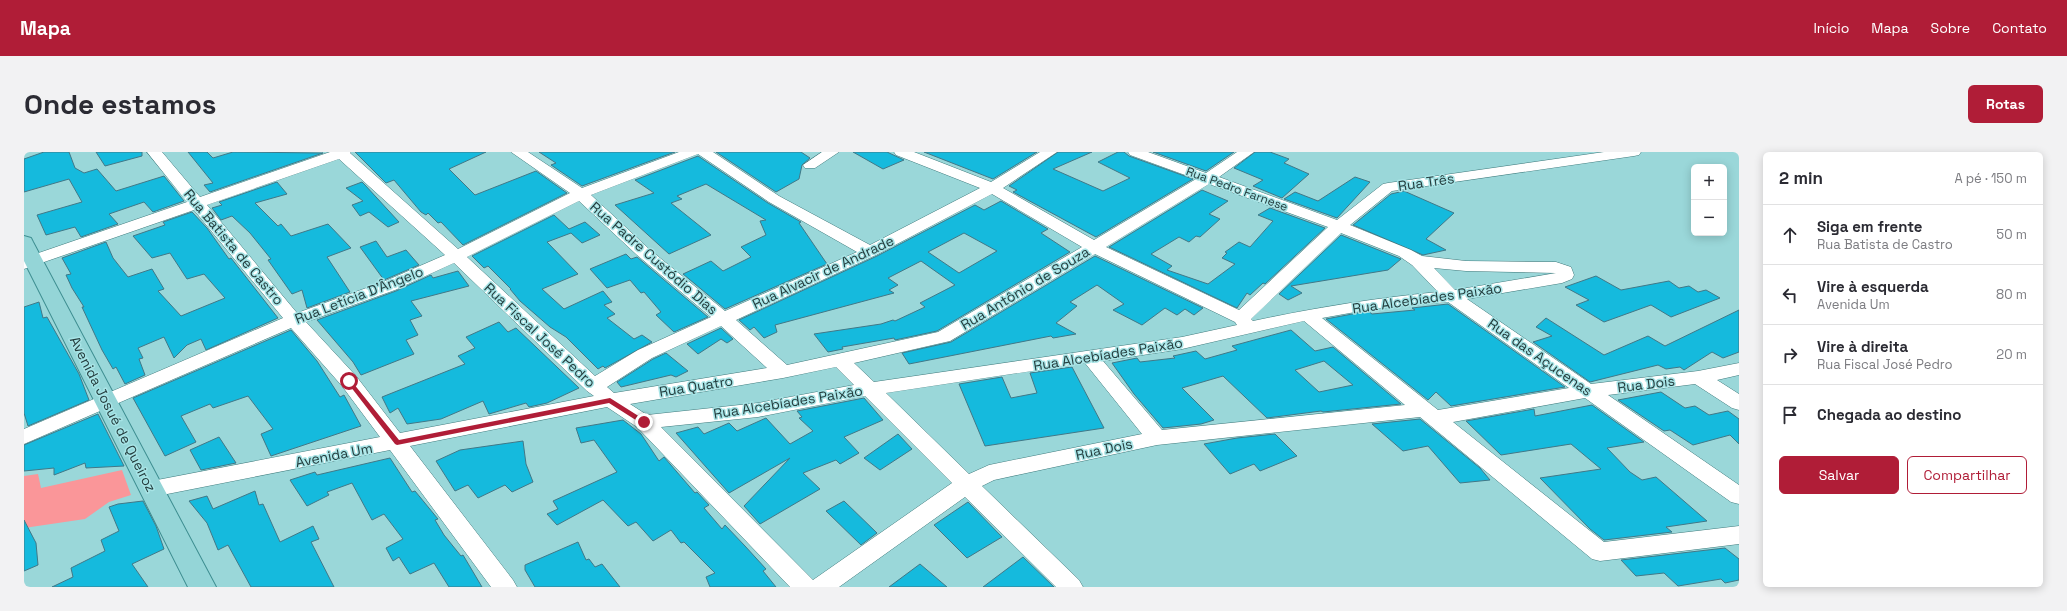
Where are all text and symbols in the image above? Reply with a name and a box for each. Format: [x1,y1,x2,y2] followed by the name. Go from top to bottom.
[20,16,71,41] text: Mapa
[1813,19,1849,37] text: Início
[1871,19,1909,37] text: Mapa
[1931,19,1970,37] text: Sobre
[1992,19,2047,37] text: Contato
[1968,85,2043,123] button: Rotas
[24,86,217,122] text: Onde estamos
[1184,163,1290,215] street label: Rua Pedro Farnese
[1691,164,1727,236] map controls
[1691,164,1727,200] button: +
[1779,167,1823,189] text: 2 min
[1397,169,1455,195] street label: Rua Três
[1954,170,2027,187] text: A pé · 150 m
[180,185,288,309] street label: Rua Batista de Castro
[586,198,722,318] street label: Rua Padre Custódio Dias
[1691,200,1727,236] button: −
[1817,217,1923,236] text: Siga em frente
[1779,224,1801,246] icon: ahead
[1996,226,2027,243] text: 50 m
[749,231,897,313] street label: Rua Alvacir de Andrade
[1817,236,1953,253] text: Rua Batista de Castro
[957,242,1093,334] street label: Rua Antônio de Souza
[292,262,426,328] street label: Rua Letícia D'Ângelo
[1817,277,1929,296] text: Vire à esquerda
[481,279,599,391] street label: Rua Fiscal José Pedro
[1351,279,1503,317] street label: Rua Alcebíades Paixão
[1779,284,1801,306] icon: left
[1996,286,2027,303] text: 80 m
[1817,296,1890,313] text: Avenida Um
[1484,314,1596,400] street label: Rua das Açucenas
[66,333,160,495] street label: Avenida Josué de Queiroz
[1032,333,1184,375] street label: Rua Alcebíades Paixão
[1817,337,1908,356] text: Vire à direita
[1779,344,1801,366] icon: right
[1996,346,2027,363] text: 20 m
[1817,356,1952,373] text: Rua Fiscal José Pedro
[658,371,734,401] street label: Rua Quatro
[340,372,358,390] route start
[1616,372,1676,396] street label: Rua Dois
[712,381,864,423] street label: Rua Alcebíades Paixão
[1779,404,1801,426] icon: arrive
[1817,405,1961,424] text: Chegada ao destino
[635,413,653,431] route end
[1074,434,1134,464] street label: Rua Dois
[294,439,374,471] street label: Avenida Um
[1779,456,1899,494] button: Salvar
[1907,456,2027,494] button: Compartilhar

